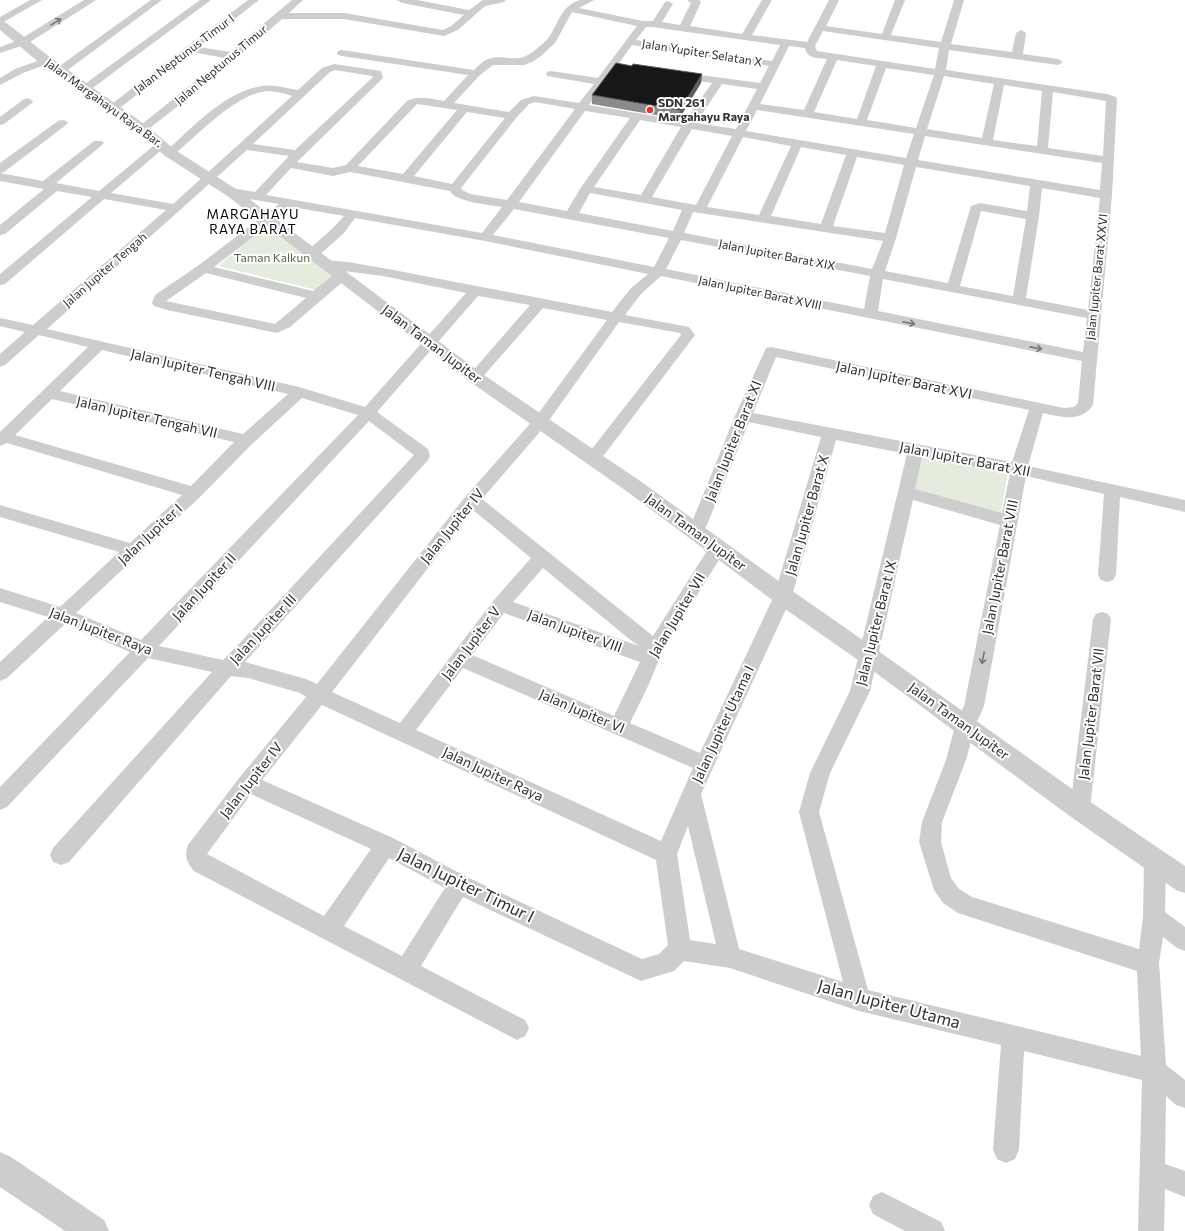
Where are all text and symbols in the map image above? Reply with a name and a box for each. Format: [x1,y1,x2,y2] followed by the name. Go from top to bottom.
[131,12,237,96] street label: Jalan Neptunus Timur I
[50,17,62,25] one-way arrow
[172,22,270,108] street label: Jalan Neptunus Timur
[641,36,763,69] street label: Jalan Yupiter Selatan X
[43,55,166,150] street label: Jalan Margahayu Raya Bar.
[658,95,750,123] place label: SDN 261 Margahayu Raya
[645,105,655,115] marker: SDN 261 Margahayu Raya
[207,206,299,237] district label: MARGAHAYU RAYA BARAT
[1082,213,1111,341] street label: Jalan Jupiter Barat XXVI
[60,229,150,310] street label: Jalan Jupiter Tengah
[717,236,837,273] street label: Jalan Jupiter Barat XIX
[234,250,310,264] park label: Taman Kalkun
[697,272,823,313] street label: Jalan Jupiter Barat XVIII
[379,300,486,387] street label: Jalan Taman Jupiter
[902,319,915,327] one-way arrow
[1029,344,1042,352] one-way arrow
[129,345,277,394] street label: Jalan Jupiter Tengah VIII
[835,357,974,402] street label: Jalan Jupiter Barat XVI
[700,378,765,504] street label: Jalan Jupiter Barat XI
[75,392,219,441] street label: Jalan Jupiter Tengah VII
[898,437,1032,480] street label: Jalan Jupiter Barat XII
[781,452,832,577] street label: Jalan Jupiter Barat X
[416,484,487,567] street label: Jalan Jupiter IV
[642,489,750,574] street label: Jalan Taman Jupiter
[978,498,1021,636] street label: Jalan Jupiter Barat VIII
[114,499,185,568] street label: Jalan Jupiter I
[168,549,239,624] street label: Jalan Jupiter II
[852,558,899,688] street label: Jalan Jupiter Barat IX
[645,569,708,660] street label: Jalan Jupiter VII
[226,590,299,667] street label: Jalan Jupiter III
[437,602,504,683] street label: Jalan Jupiter V
[47,603,155,658] street label: Jalan Jupiter Raya
[526,606,625,656] street label: Jalan Jupiter VIII
[1074,647,1107,781] street label: Jalan Jupiter Barat Vll
[978,651,986,664] one-way arrow
[688,662,757,785] street label: Jalan Jupiter Utama I
[905,678,1013,763] street label: Jalan Taman Jupiter
[537,685,628,736] street label: Jalan Jupiter VI
[216,738,286,821] street label: Jalan Jupiter IV
[440,743,546,804] street label: Jalan Jupiter Raya
[395,842,538,927] street label: Jalan Jupiter Timur I
[816,974,963,1033] street label: Jalan Jupiter Utama

